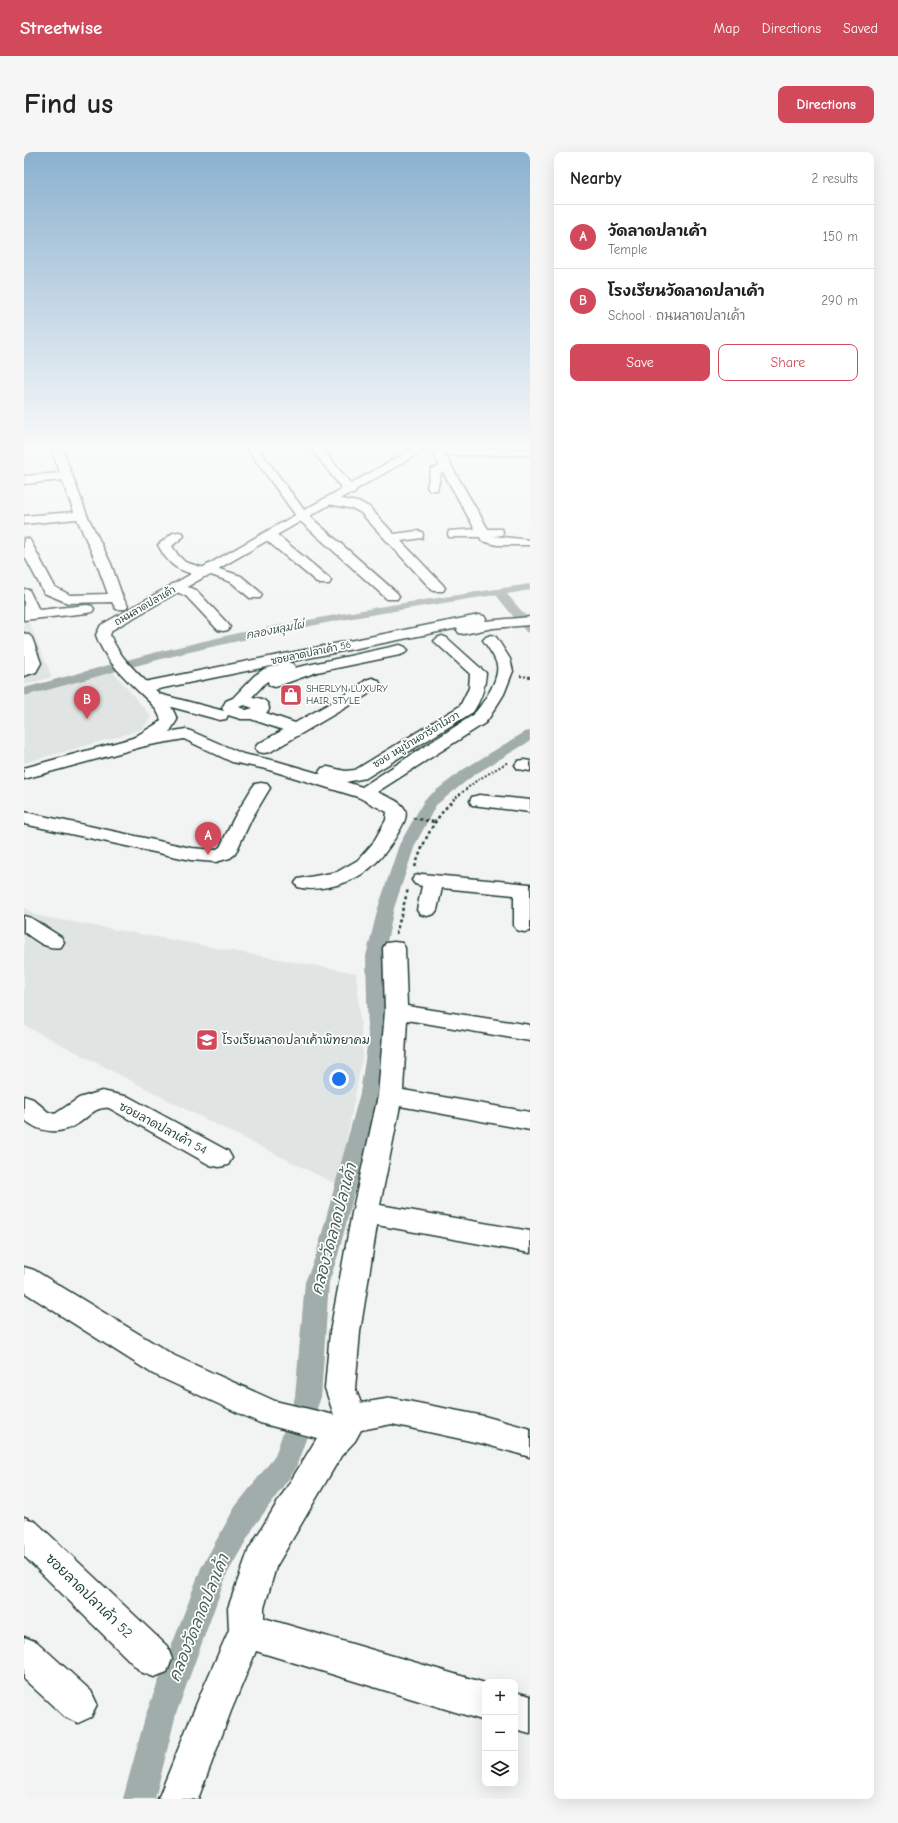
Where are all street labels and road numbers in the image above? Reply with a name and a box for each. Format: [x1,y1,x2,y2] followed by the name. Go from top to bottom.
[112,583,178,628] street label: ถนนลาดปลาเค้า
[270,638,352,667] street label: ซอยลาดปลาเค้า 56
[370,709,462,771] street label: ซอย หมูบ้านอารียาโมวา
[117,1099,209,1157] street label: ซอยลาดปลาเค้า 54
[42,1550,136,1642] street label: ซอยลาดปลาเค้า 52

